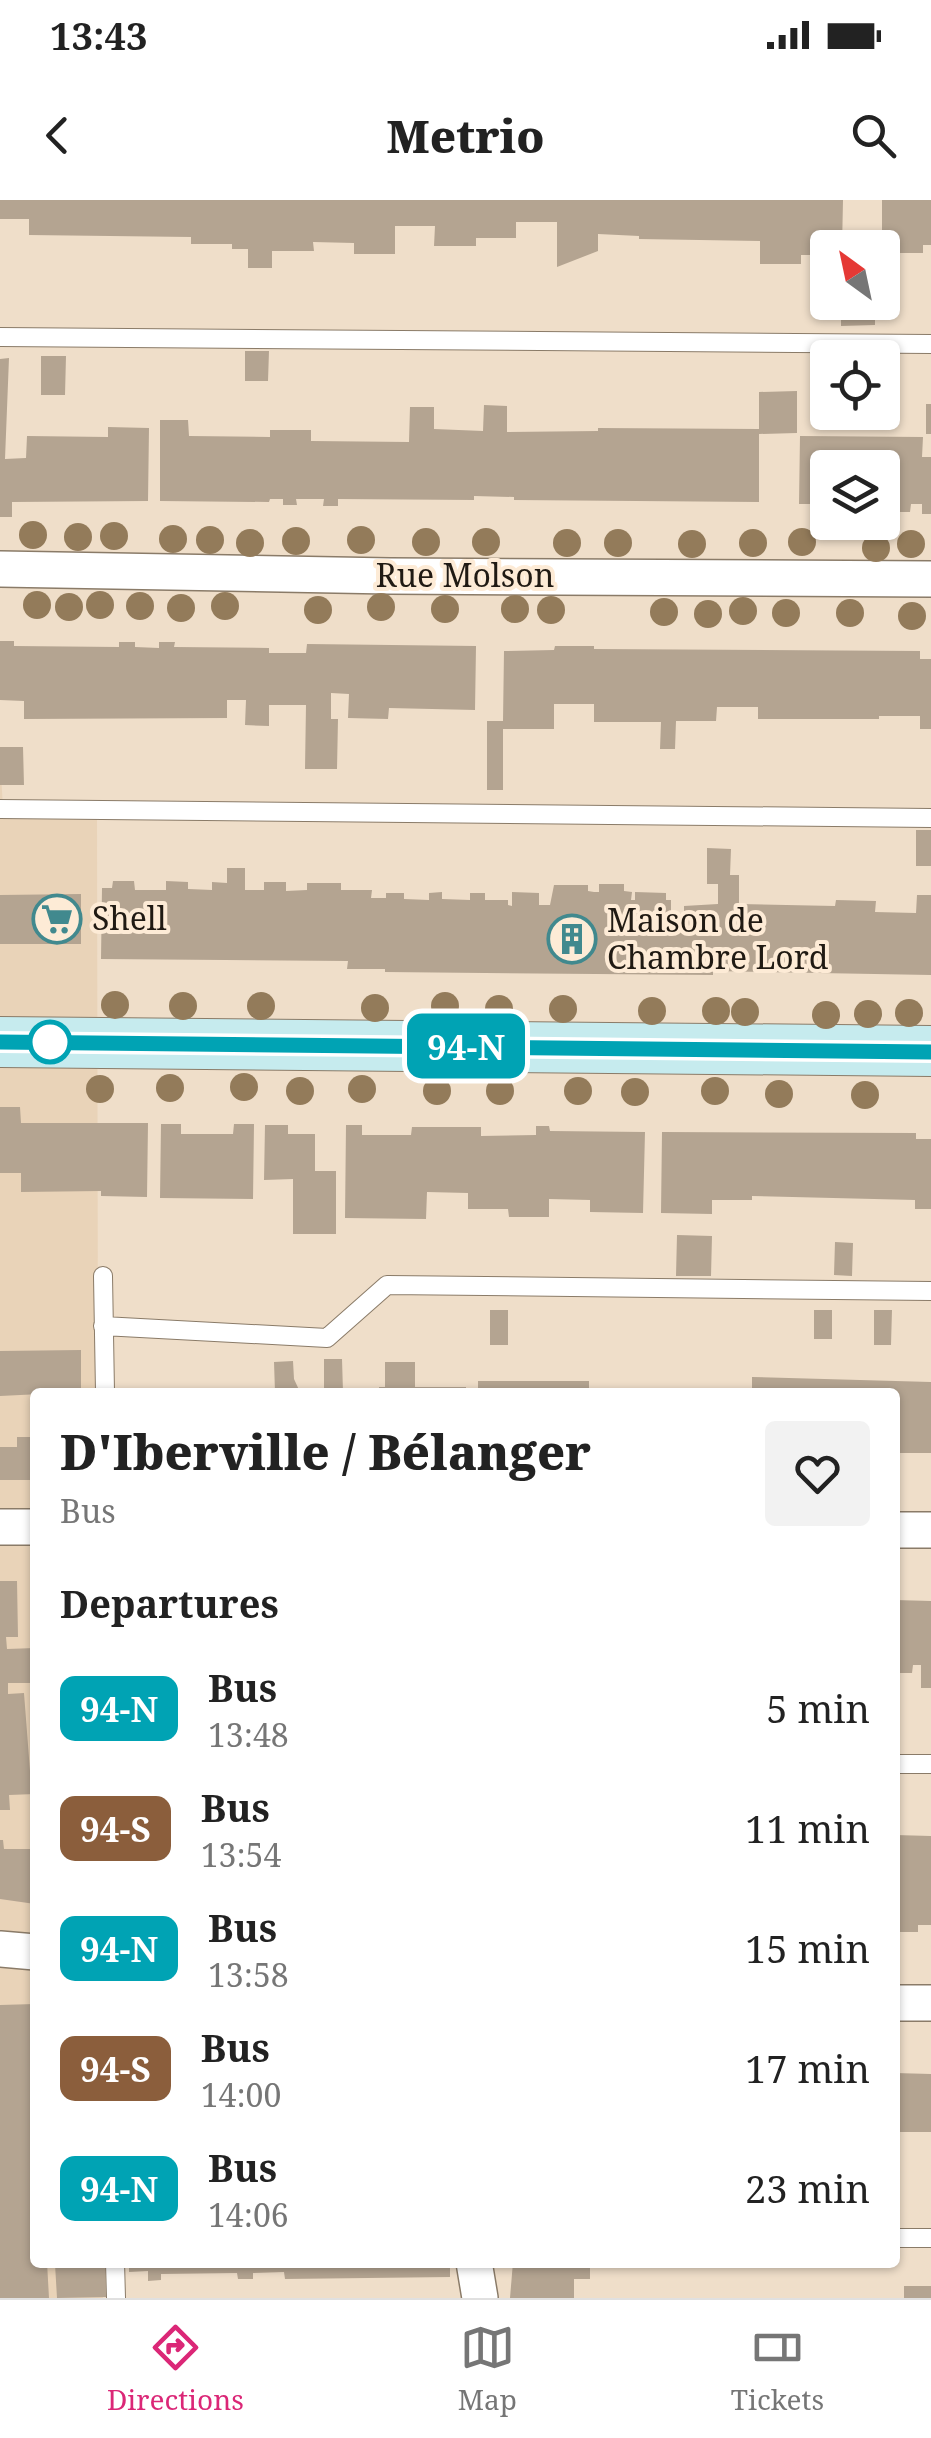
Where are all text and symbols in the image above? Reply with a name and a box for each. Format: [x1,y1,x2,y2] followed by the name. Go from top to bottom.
[50,9,147,61] text: 13:43
[387,105,544,166] text: Metrio
[30,108,85,163] icon: back
[846,108,901,163] icon: search
[810,230,900,320] north arrow
[810,230,900,540] map controls
[810,340,900,430] button: locate
[810,450,900,540] button: layers
[376,553,554,596] street label: Rue Molson
[31,893,83,945] supermarket icon: Shell
[92,896,167,939] place label: Shell
[607,898,829,978] place label: Maison de Chambre Lord
[546,913,598,965] building icon: Maison de Chambre Lord
[396,1014,536,1078] line badge: 94-N
[29,1021,71,1063] unlabelled marker
[427,1023,505,1070] text: 94-N
[60,1419,591,1484] text: D'Iberville / Bélanger
[765,1421,870,1526] button: heart
[60,1489,116,1532] text: Bus
[60,1577,279,1629] text: Departures
[208,1661,277,1713] text: Bus
[766,1682,870,1734] text: 5 min
[80,1685,158,1732] text: 94-N
[208,1713,289,1756] text: 13:48
[201,1781,270,1833] text: Bus
[745,1802,870,1854] text: 11 min
[80,1805,151,1852] text: 94-S
[201,1833,281,1876] text: 13:54
[208,1901,277,1953] text: Bus
[745,1922,870,1974] text: 15 min
[80,1925,158,1972] text: 94-N
[208,1953,289,1996] text: 13:58
[201,2021,270,2073] text: Bus
[745,2042,870,2094] text: 17 min
[80,2045,151,2092] text: 94-S
[201,2073,281,2116] text: 14:00
[208,2141,277,2193] text: Bus
[745,2162,870,2214] text: 23 min
[80,2165,158,2212] text: 94-N
[208,2193,289,2236] text: 14:06
[107,2320,244,2418] tab: Directions
[458,2320,517,2418] tab: Map
[731,2320,824,2418] tab: Tickets

